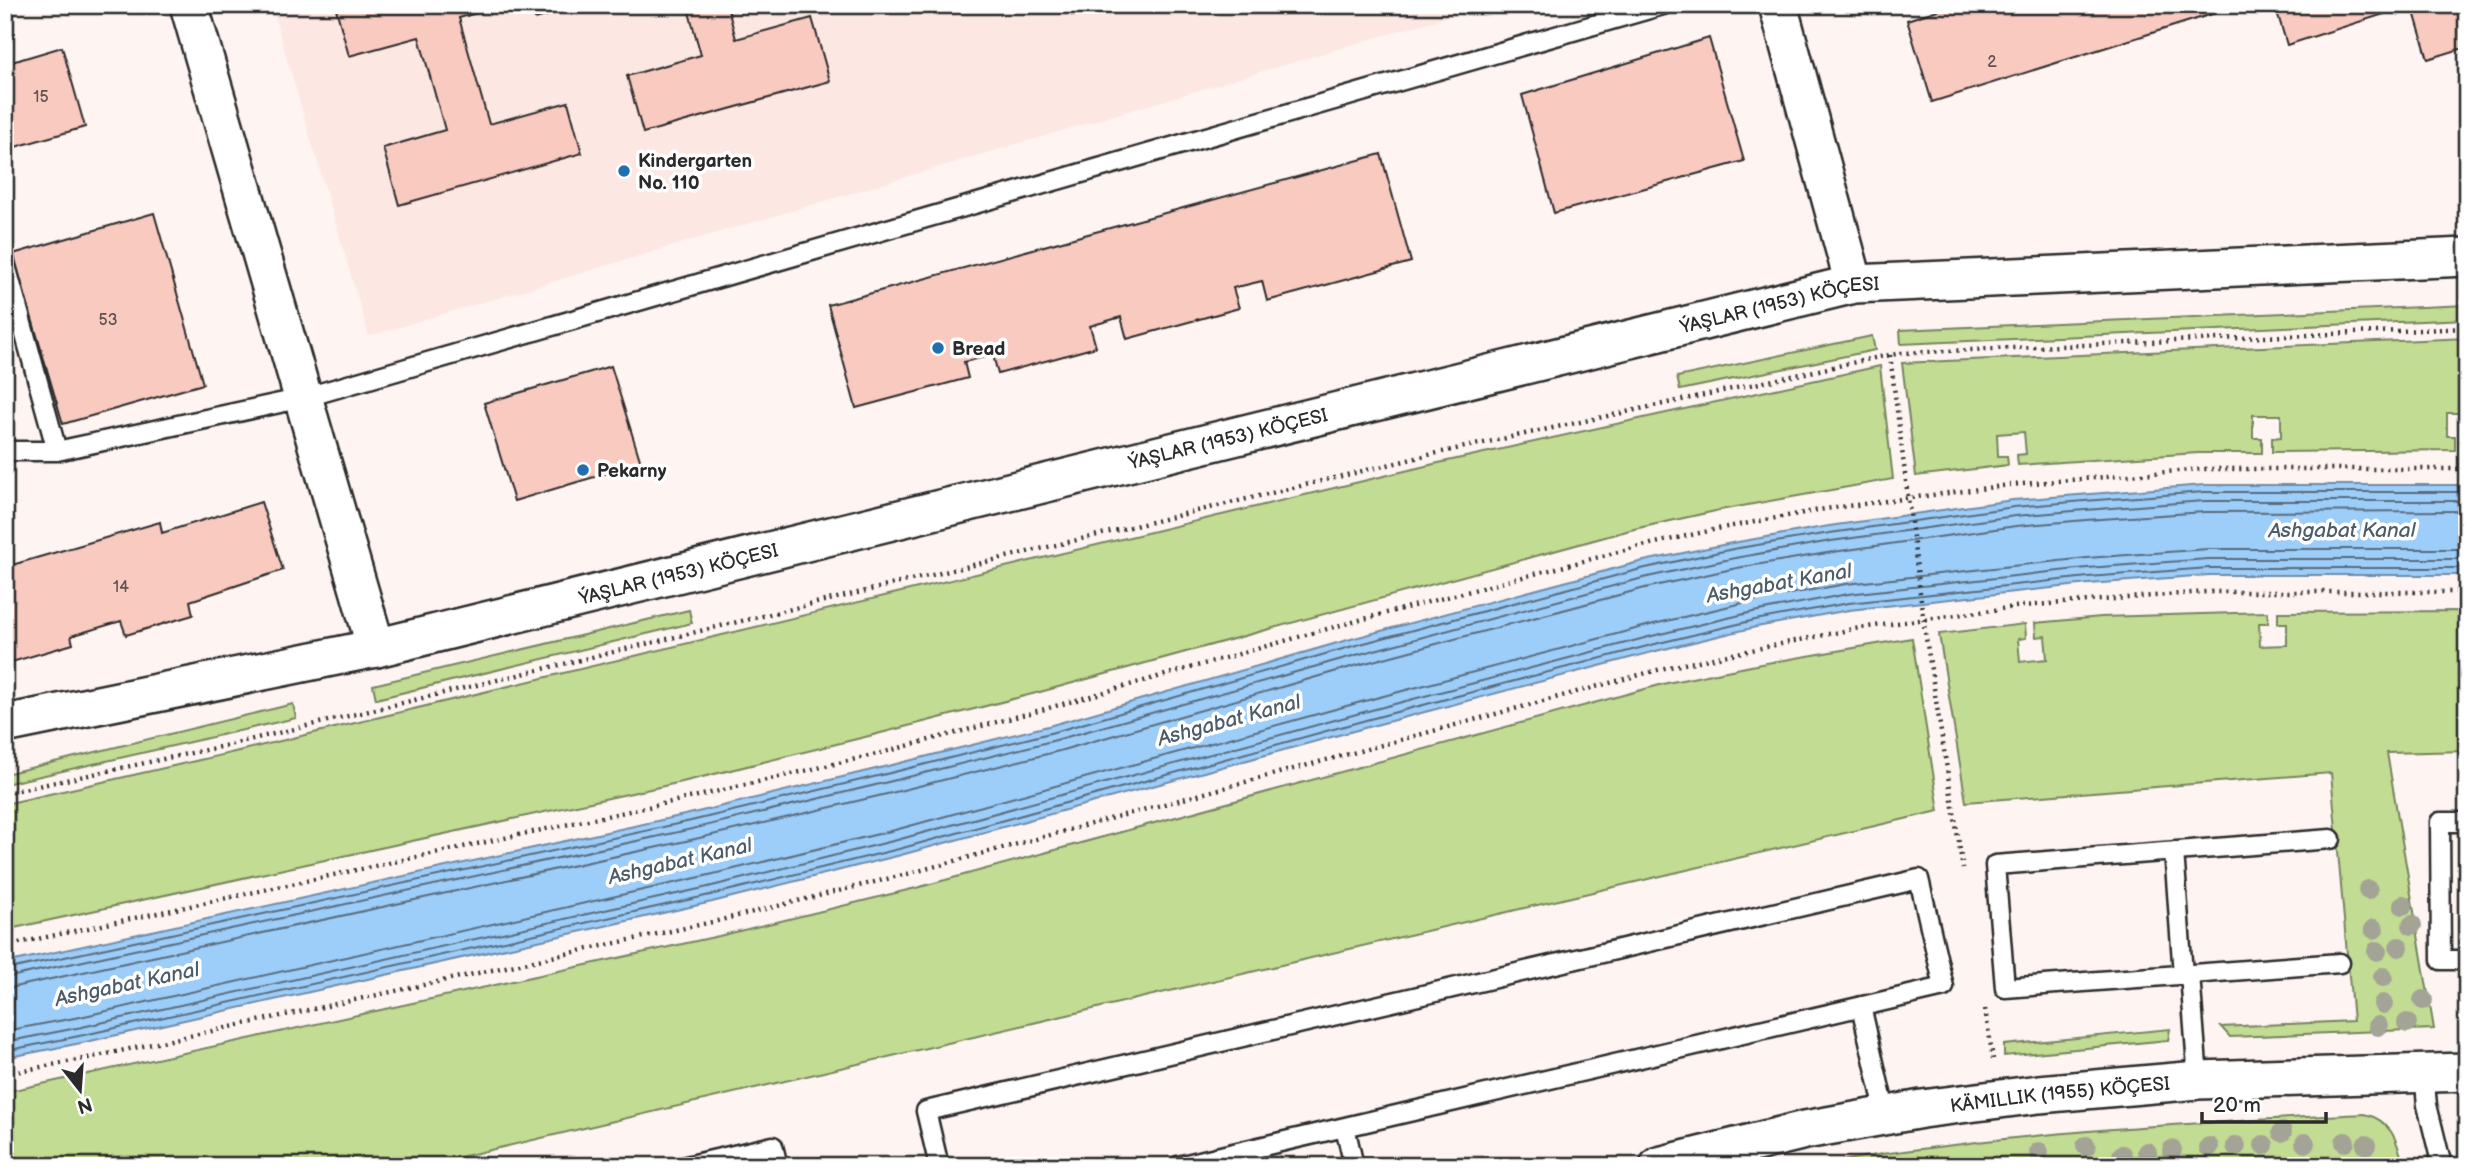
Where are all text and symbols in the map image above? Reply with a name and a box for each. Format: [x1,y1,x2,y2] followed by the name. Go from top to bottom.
[1987,53,1997,72] house number: 2
[33,88,49,107] house number: 15
[638,150,752,195] place label: Kindergarten No. 110
[616,163,632,179] marker: Kindergarten No. 110
[1677,273,1880,340] street label: ÝAŞLAR (1953) KÖÇESI
[98,311,118,330] house number: 53
[952,338,1005,361] place label: Bread
[930,340,946,356] marker: Bread
[1125,404,1330,475] street label: ÝAŞLAR (1953) KÖÇESI
[597,460,667,483] place label: Pekarny
[575,462,591,478] marker: Pekarny
[2267,518,2417,543] water label: Ashgabat Kanal
[575,539,781,611] street label: ÝAŞLAR (1953) KÖÇESI
[1703,558,1855,609] water label: Ashgabat Kanal
[113,578,129,597] house number: 14
[1154,689,1305,752] water label: Ashgabat Kanal
[605,832,756,890] water label: Ashgabat Kanal
[52,957,203,1012] water label: Ashgabat Kanal
[46,1056,116,1126] north arrow
[1949,1073,2171,1118] street label: KÄMILLIK (1955) KÖÇESI
[2202,1080,2327,1124] scale bar
[74,1092,95,1118] text: N
[2213,1093,2261,1118] text: 20 m

